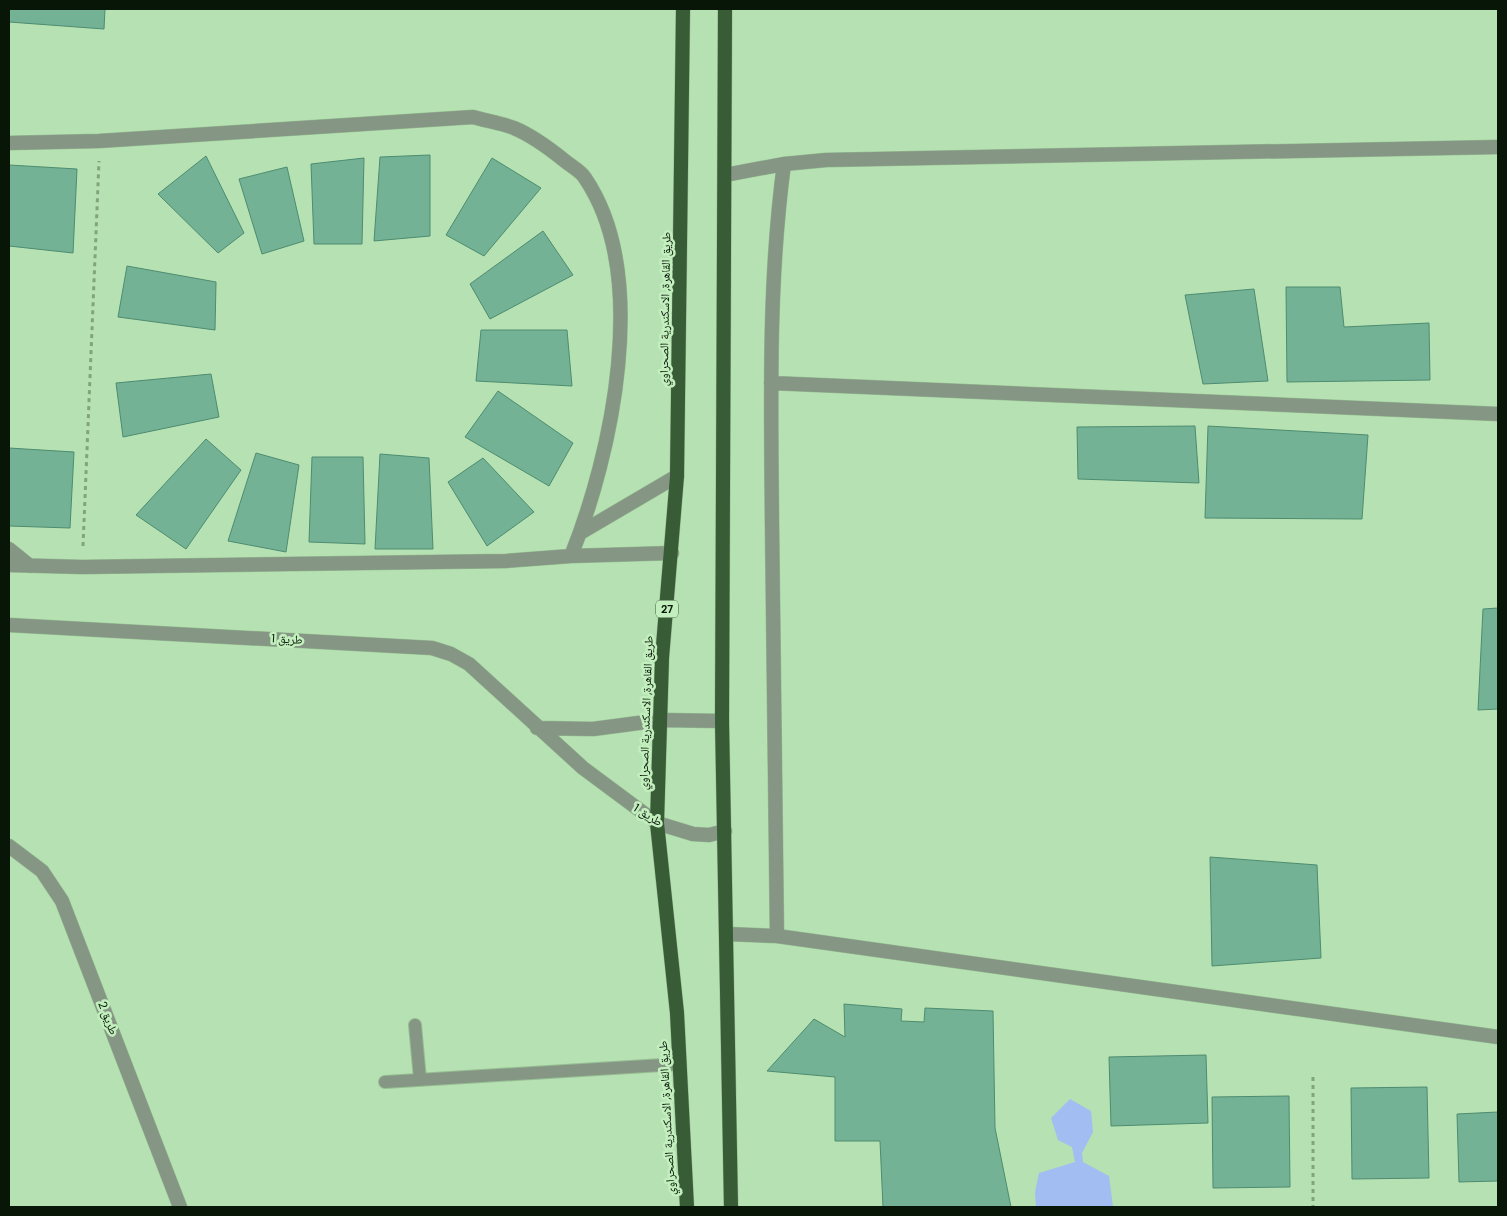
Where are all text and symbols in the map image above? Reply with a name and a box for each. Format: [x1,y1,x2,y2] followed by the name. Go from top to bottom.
[656,232,676,386] street label: طريق القاهرة, الاسكندرية الصحراوي
[656,600,678,618] road number: 27
[271,630,303,648] street label: طريق 1
[635,635,659,791] street label: طريق القاهرة, الاسكندرية الصحراوي
[630,800,666,830] street label: طريق 1
[94,999,122,1037] street label: طريق 2
[655,1040,681,1196] street label: طريق القاهرة, الاسكندرية الصحراوي

